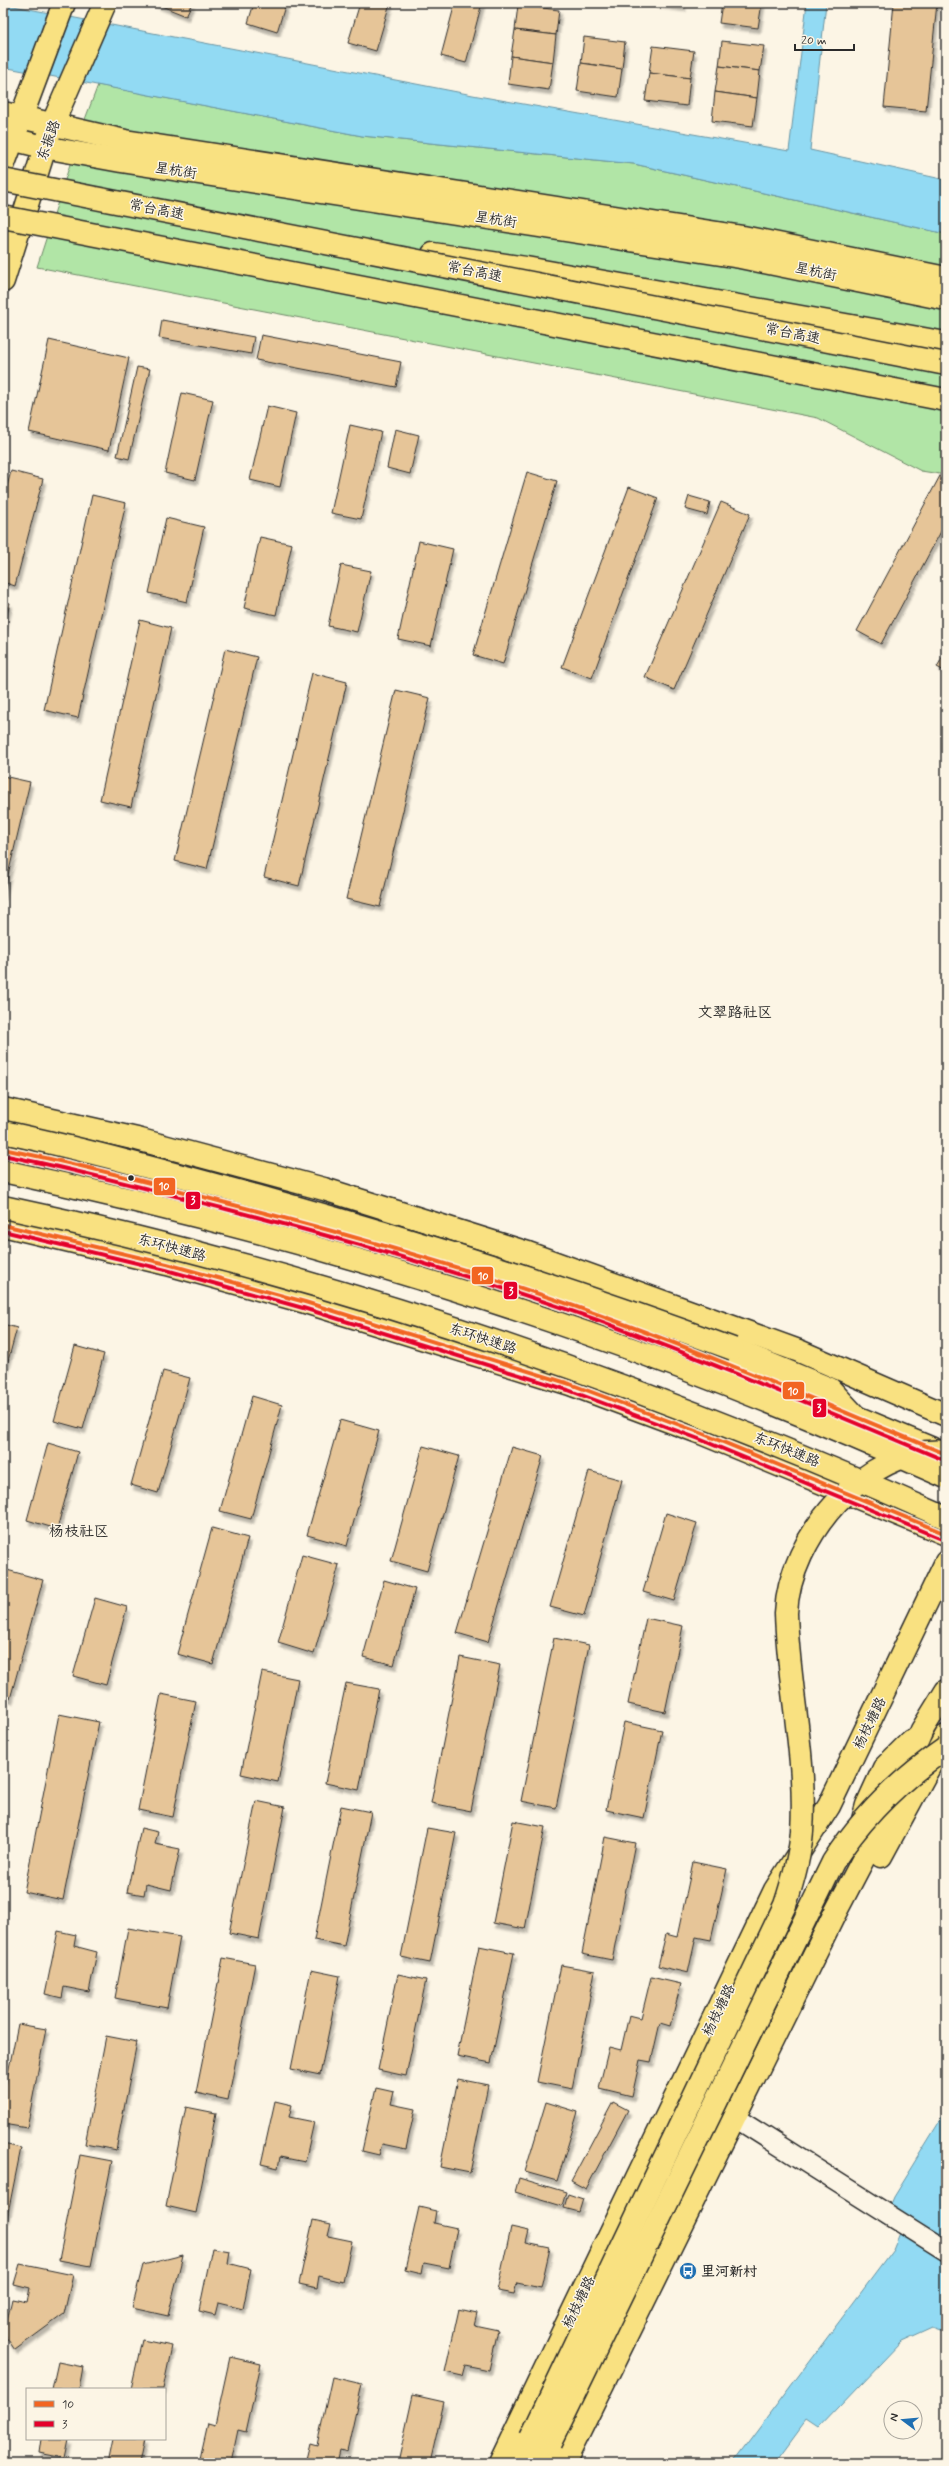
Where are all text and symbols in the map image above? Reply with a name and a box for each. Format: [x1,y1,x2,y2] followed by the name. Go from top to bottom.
[795,26,854,52] scale bar
[801,33,827,49] text: 20 m
[33,118,65,163] street label: 东振路
[154,159,198,183] street label: 星杭街
[128,196,186,224] street label: 常台高速
[474,208,518,232] street label: 星杭街
[446,258,504,286] street label: 常台高速
[793,259,838,285] street label: 星杭街
[764,320,822,348] street label: 常台高速
[697,1003,773,1023] district label: 文翠路社区
[126,1173,136,1183] unlabelled marker
[153,1177,176,1196] line badge: 10
[158,1180,170,1194] text: 10
[185,1191,201,1210] line badge: 3
[191,1194,196,1208] text: 3
[136,1230,208,1266] street label: 东环快速路
[471,1266,494,1285] line badge: 10
[477,1270,489,1284] text: 10
[503,1281,518,1300] line badge: 3
[509,1285,514,1299] text: 3
[447,1320,519,1358] street label: 东环快速路
[782,1381,805,1400] line badge: 10
[787,1385,799,1399] text: 10
[812,1398,827,1418] line badge: 3
[817,1402,822,1416] text: 3
[751,1428,822,1471] street label: 东环快速路
[49,1522,109,1542] district label: 杨枝社区
[850,1694,890,1753] street label: 杨枝塘路
[699,1981,739,2040] street label: 杨枝塘路
[678,2261,698,2281] bus stop icon: 里河新村
[701,2263,757,2281] place label: 里河新村
[559,2273,599,2332] street label: 杨枝塘路
[26,2388,166,2440] legend
[62,2397,74,2413] text: 10
[883,2400,923,2440] north arrow
[887,2412,902,2423] text: N
[62,2417,68,2433] text: 3

